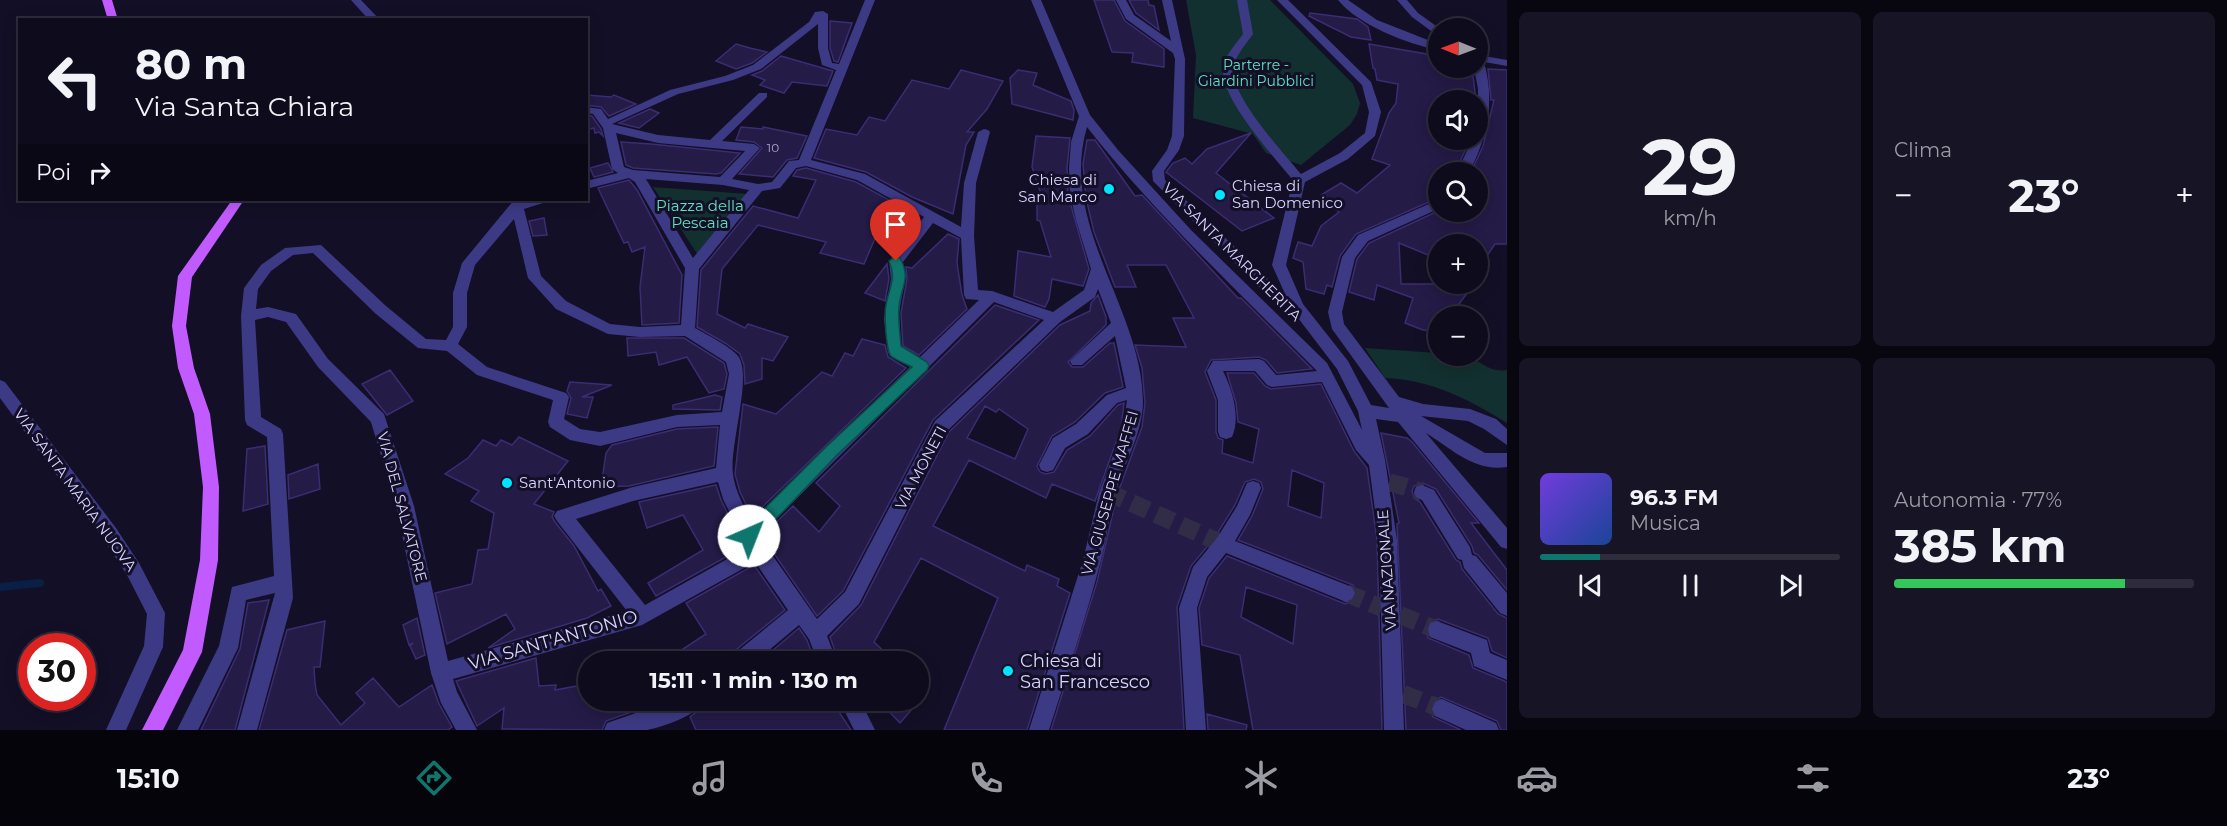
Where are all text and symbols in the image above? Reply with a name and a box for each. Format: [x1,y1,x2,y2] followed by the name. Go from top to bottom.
[1428,18,1488,78] north arrow
[1428,18,1488,366] map controls
[135,38,247,90] text: 80 m
[36,42,114,120] icon: left
[1198,56,1314,90] park label: Parterre - Giardini Pubblici
[135,90,354,123] text: Via Santa Chiara
[1428,90,1488,150] button: sound
[1642,119,1738,215] text: 29
[1894,138,1952,162] text: Clima
[767,140,779,155] house number: 10
[83,156,116,189] icon: right
[36,159,71,186] text: Poi
[1428,162,1488,222] button: search
[2008,168,2080,223] text: 23°
[1018,170,1097,206] place label: Chiesa di San Marco
[1894,175,1913,215] text: −
[2175,175,2194,215] text: +
[1232,176,1343,212] place label: Chiesa di San Domenico
[1159,178,1306,325] street label: VIA SANTA MARGHERITA
[1102,182,1116,196] marker: Chiesa di San Marco
[1213,188,1227,202] marker: Chiesa di San Domenico
[656,196,744,232] park label: Piazza della Pescaia
[870,199,921,261] pin
[1663,206,1717,230] text: km/h
[879,208,912,241] icon: arrive
[1428,234,1488,294] button: +
[1428,306,1488,366] button: −
[10,405,141,575] street label: VIA SANTA MARIA NUOVA
[1077,408,1142,577] street label: VIA GIUSEPPE MAFFEI
[891,423,950,513] street label: VIA MONETI
[373,430,432,584] street label: VIA DEL SALVATORE
[519,473,615,492] place label: Sant'Antonio
[500,476,514,490] marker: Sant'Antonio
[1630,484,1719,511] text: 96.3 FM
[1894,488,2062,512] text: Autonomia · 77%
[717,504,781,568] position arrow
[1373,509,1400,631] street label: VIA NAZIONALE
[1630,511,1701,535] text: Musica
[1894,518,2066,573] text: 385 km
[1574,569,1607,602] icon: previous
[1674,569,1707,602] icon: pause
[1774,569,1807,602] icon: next
[466,605,640,675] street label: VIA SANT'ANTONIO
[18,633,96,711] speed limit sign: 30
[1020,650,1150,693] place label: Chiesa di San Francesco
[1001,664,1015,678] marker: Chiesa di San Francesco
[649,667,858,694] text: 15:11 · 1 min · 130 m
[413,757,455,799] icon: directions
[689,757,731,799] icon: music
[965,757,1007,799] icon: phone
[1240,757,1282,799] icon: climate
[1516,757,1558,799] icon: car
[1792,757,1834,799] icon: filters
[117,762,179,795] text: 15:10
[2067,762,2110,795] text: 23°

